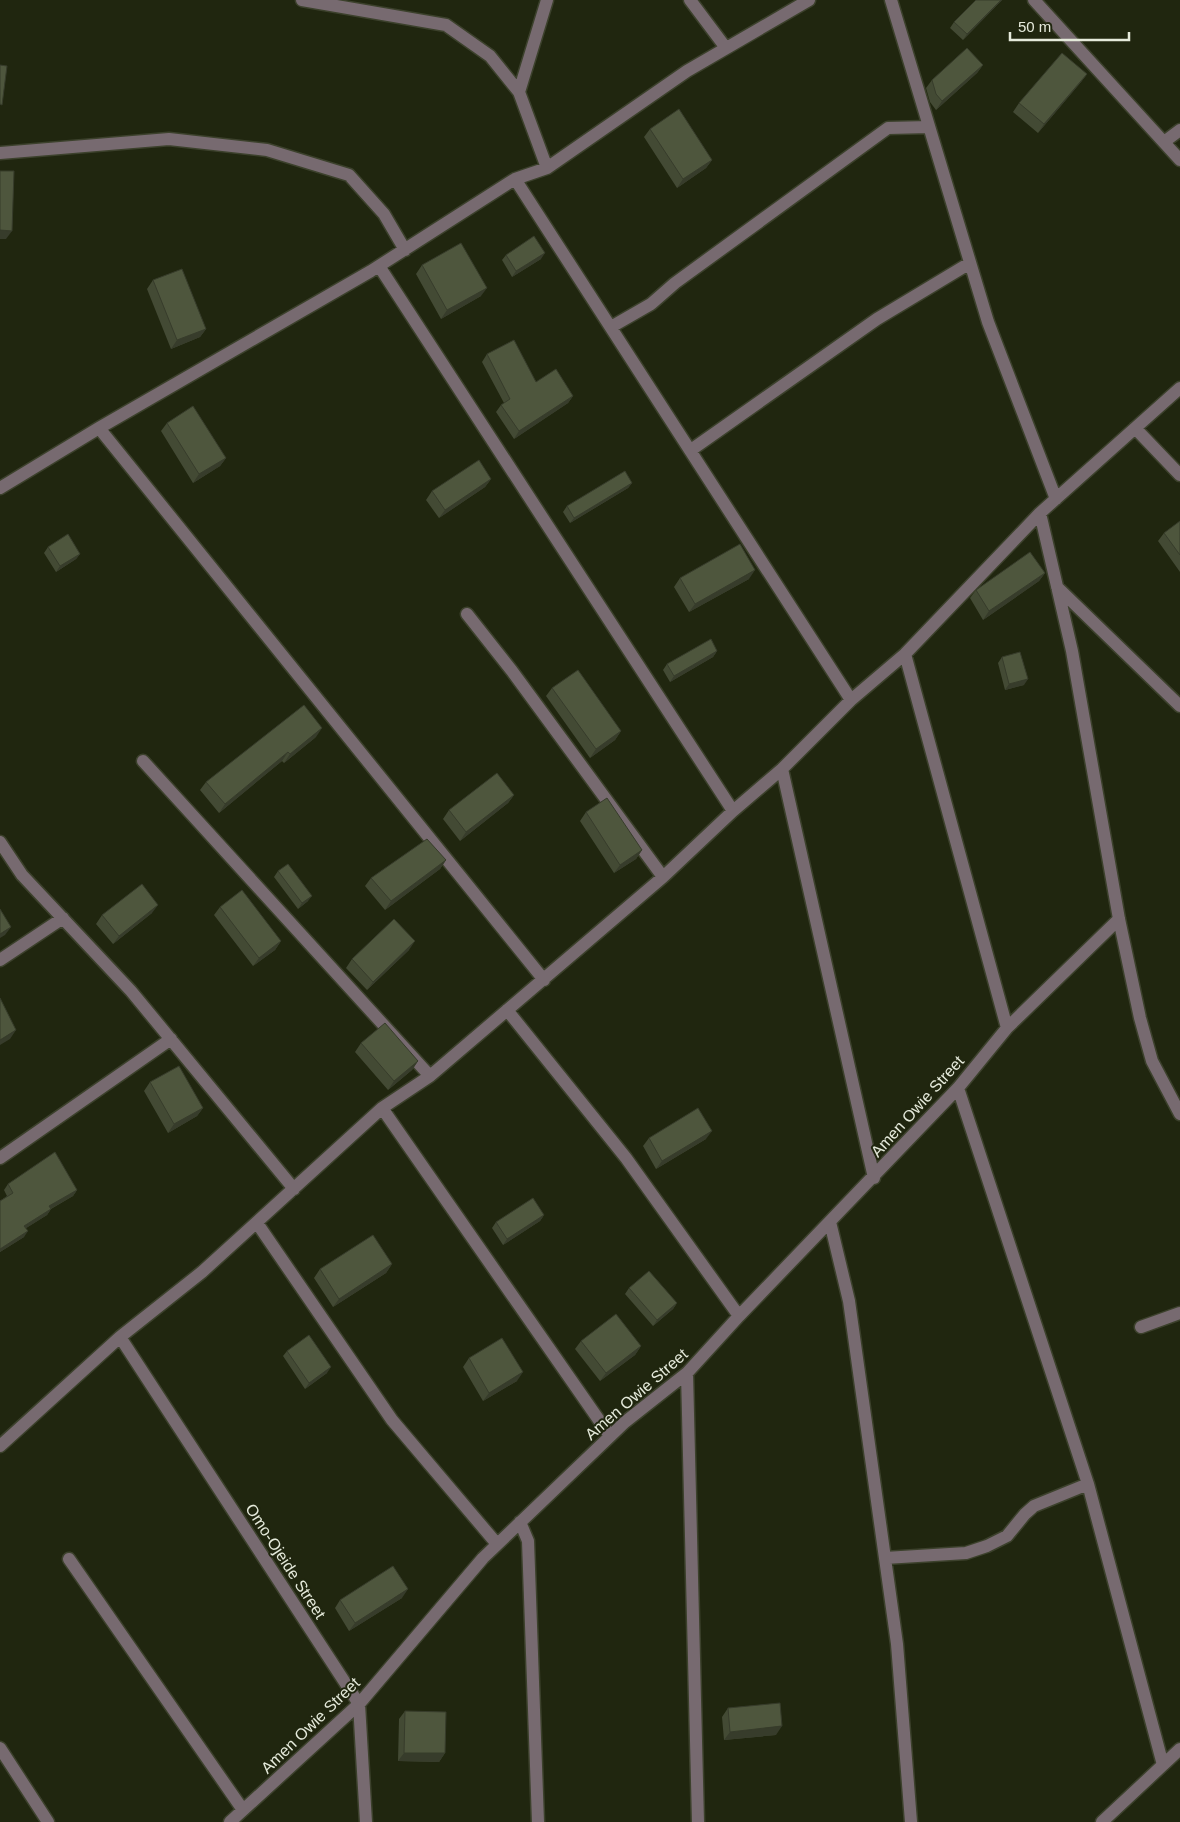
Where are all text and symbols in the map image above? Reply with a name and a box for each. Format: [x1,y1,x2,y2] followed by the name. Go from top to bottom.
[1010,10,1129,42] scale bar
[1018,18,1051,35] text: 50 m
[868,1052,967,1160] street label: Amen Owie Street
[582,1345,691,1443] street label: Amen Owie Street
[242,1501,329,1622] street label: Omo-Ojeide Street
[258,1674,363,1777] street label: Amen Owie Street

